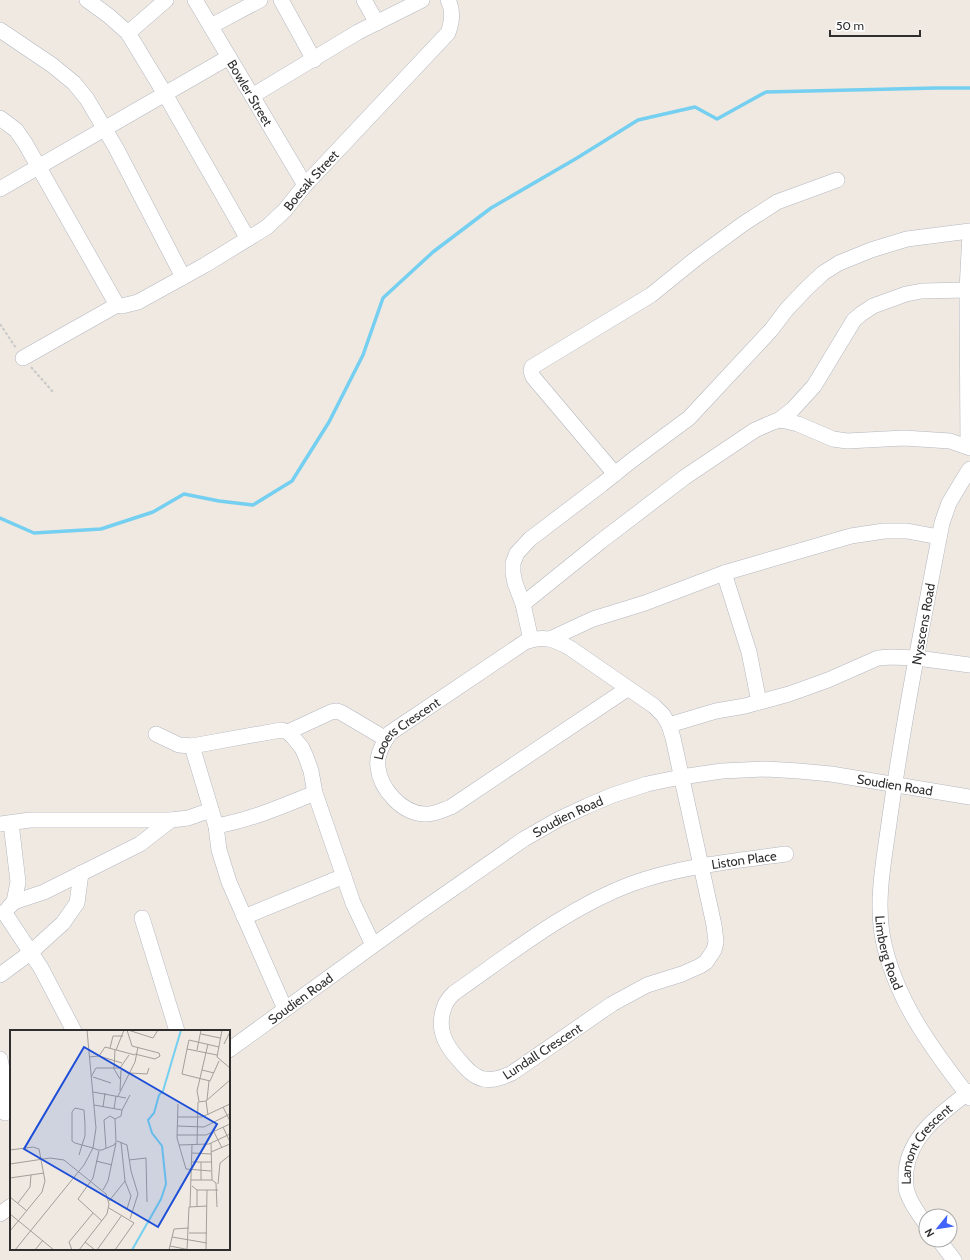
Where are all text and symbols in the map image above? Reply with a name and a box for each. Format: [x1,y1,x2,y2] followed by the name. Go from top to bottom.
[830,12,920,38] scale bar
[836,18,864,33] text: 50 m
[224,57,276,129] street label: Bowler Street
[280,146,342,214] street label: Boesak Street
[908,582,938,666] street label: Nysscens Road
[370,693,443,761] street label: Looers Crescent
[856,770,934,799] street label: Soudien Road
[530,792,605,841] street label: Soudien Road
[710,847,778,872] street label: Liston Place
[872,915,906,992] street label: Limberg Road
[265,969,336,1027] street label: Soudien Road
[500,1019,585,1082] street label: Lundall Crescent
[10,1030,230,1250] inset map
[898,1100,956,1184] street label: Lamont Crescent
[918,1208,958,1248] north arrow
[921,1226,937,1240] text: N

